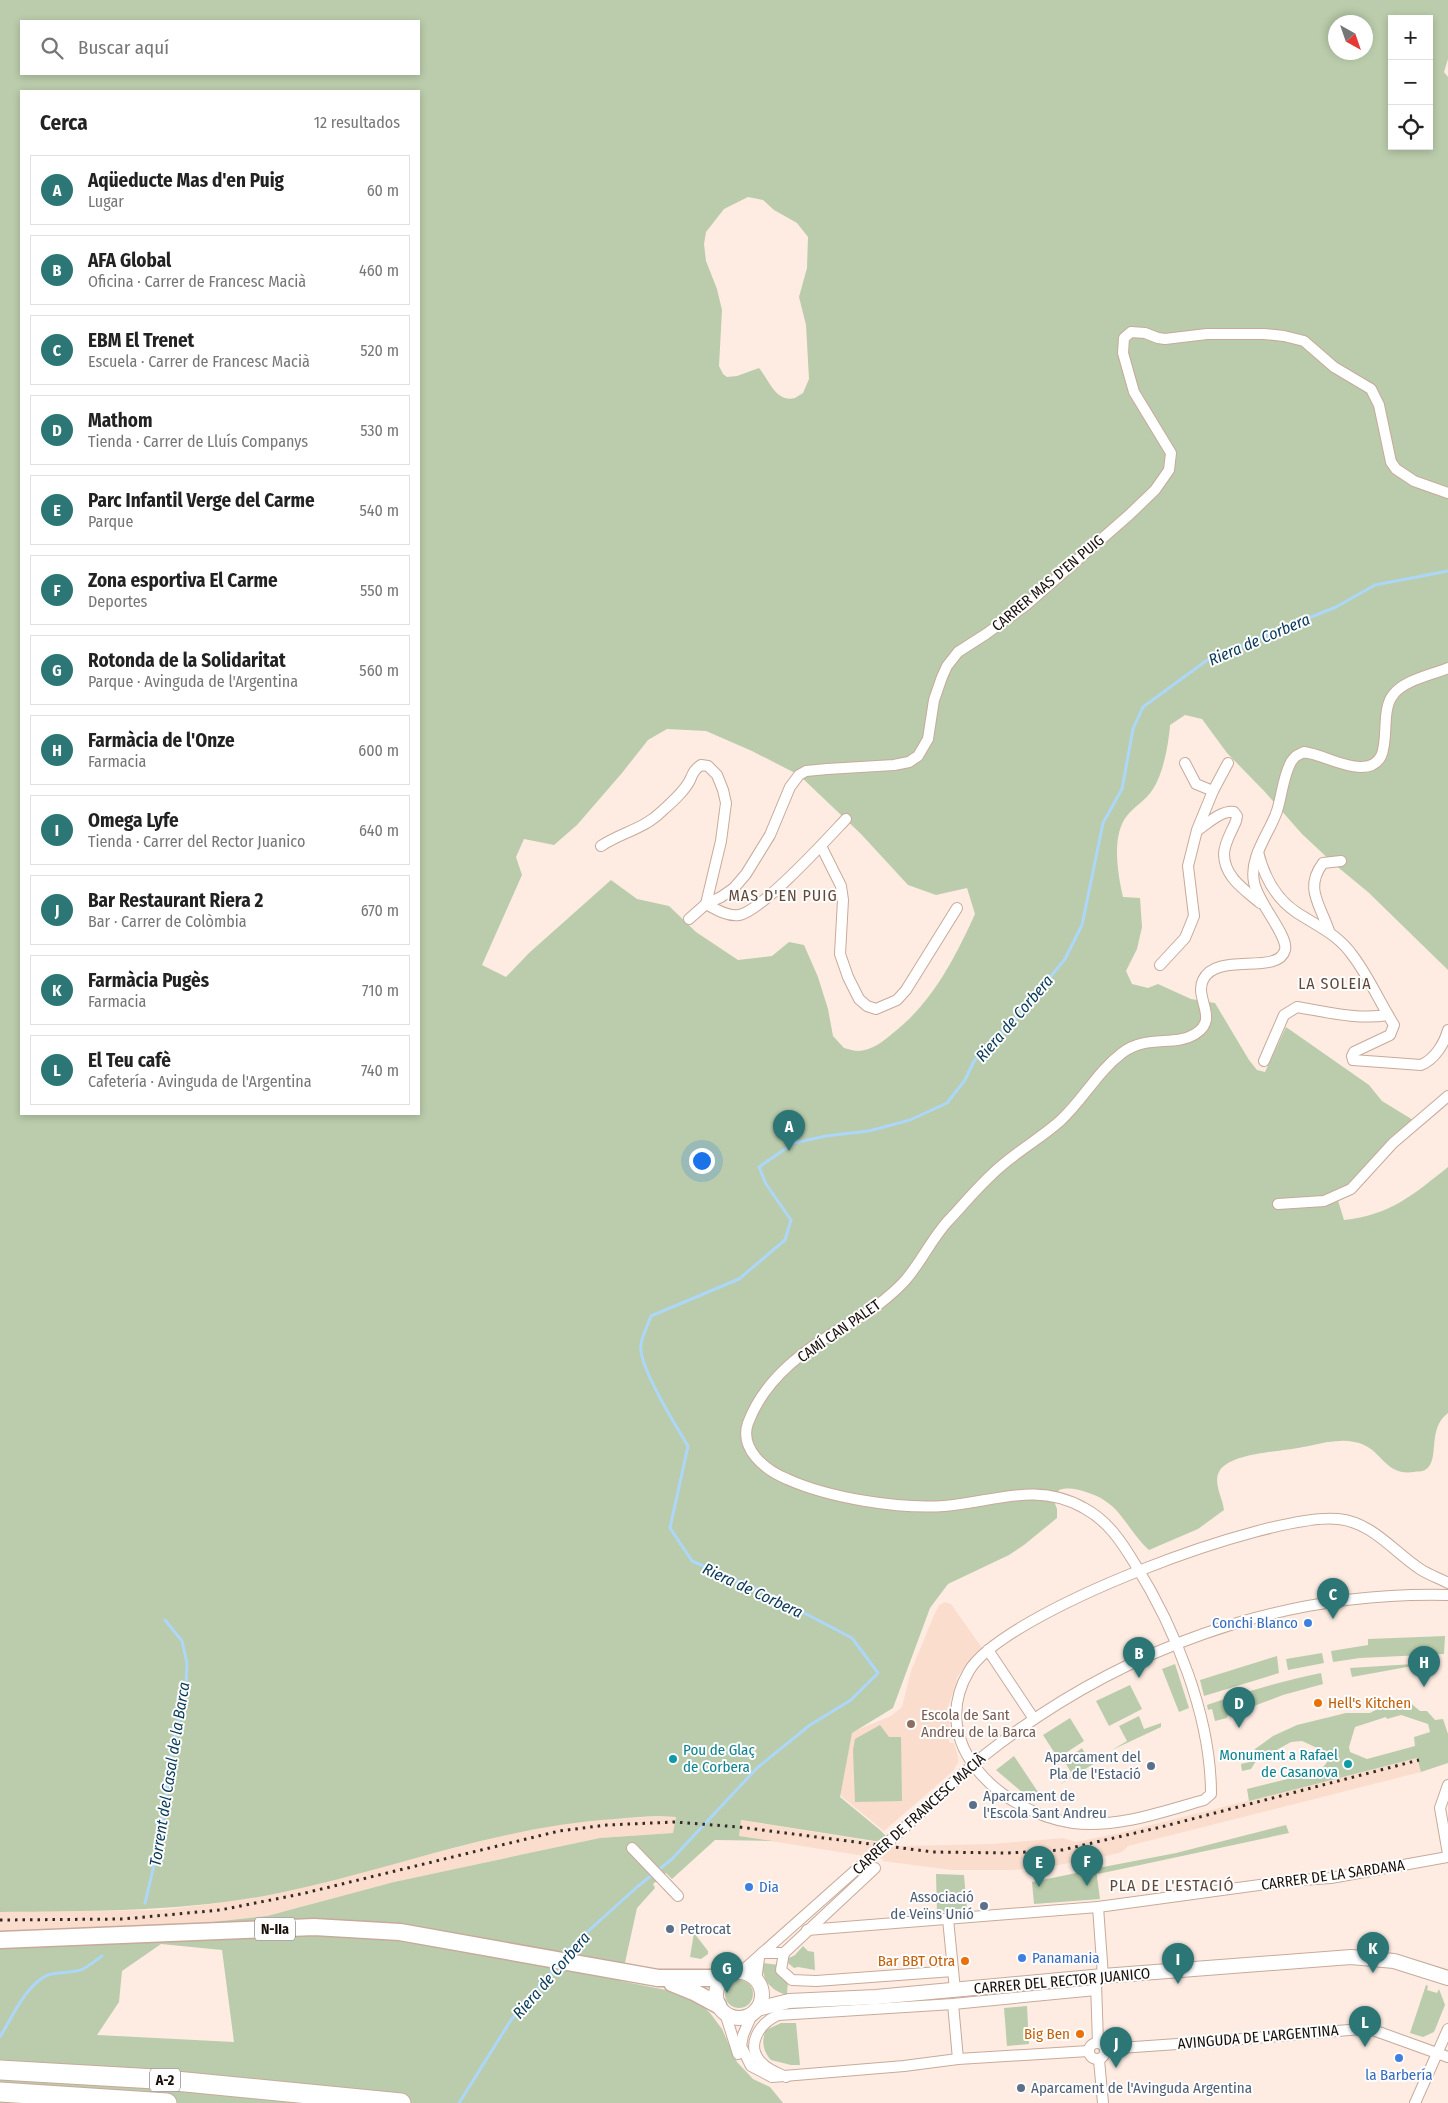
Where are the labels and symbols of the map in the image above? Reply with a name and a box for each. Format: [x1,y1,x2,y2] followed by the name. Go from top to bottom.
[1328,15,1373,60] north arrow
[988,531,1108,635] street label: CARRER MAS D'EN PUIG
[1206,610,1313,669] water label: Riera de Corbera
[728,886,838,905] district label: MAS D'EN PUIG
[972,971,1057,1065] water label: Riera de Corbera
[1298,974,1372,993] district label: LA SOLEIA
[773,1110,805,1151] pin: A
[689,1148,715,1174] your location
[794,1296,884,1366] street label: CAMÍ CAN PALET
[700,1559,806,1622] water label: Riera de Corbera
[1317,1578,1349,1619] pin: C
[1212,1614,1298,1632] place label: Conchi Blanco
[1302,1617,1314,1629] marker: Conchi Blanco
[1123,1637,1155,1678] pin: B
[1408,1646,1440,1687] pin: H
[146,1681,193,1868] water label: Torrent del Casal de la Barca
[1223,1687,1255,1728] pin: D
[1328,1694,1411,1712] place label: Hell's Kitchen
[1312,1697,1324,1709] marker: Hell's Kitchen
[921,1706,1036,1741] place label: Escola de Sant Andreu de la Barca
[905,1718,917,1730] marker: Escola de Sant Andreu de la Barca
[683,1741,755,1776] place label: Pou de Glaç de Corbera
[1219,1746,1338,1781] place label: Monument a Rafael de Casanova
[1045,1748,1141,1783] place label: Aparcament del Pla de l'Estació
[849,1750,989,1878] street label: CARRER DE FRANCESC MACIÀ
[667,1753,679,1765] marker: Pou de Glaç de Corbera
[1342,1758,1354,1770] marker: Monument a Rafael de Casanova
[1145,1760,1157,1772] marker: Aparcament del Pla de l'Estació
[983,1787,1107,1822] place label: Aparcament de l'Escola Sant Andreu
[967,1799,979,1811] marker: Aparcament de l'Escola Sant Andreu
[1071,1845,1103,1886] pin: F
[1023,1846,1055,1887] pin: E
[1260,1856,1406,1894] street label: CARRER DE LA SARDANA
[1109,1876,1235,1895] district label: PLA DE L'ESTACIÓ
[759,1878,779,1896] place label: Dia
[743,1881,755,1893] marker: Dia
[890,1888,974,1923] place label: Associació de Veïns Unió
[978,1900,990,1912] marker: Associació de Veïns Unió
[255,1918,295,1940] road number: N-IIa
[680,1920,731,1938] place label: Petrocat
[664,1923,676,1935] marker: Petrocat
[509,1928,594,2022] water label: Riera de Corbera
[1357,1932,1389,1973] pin: K
[1162,1943,1194,1984] pin: I
[1032,1949,1100,1967] place label: Panamania
[711,1952,743,1993] pin: G
[878,1952,955,1970] place label: Bar BBT Otra
[1016,1952,1028,1964] marker: Panamania
[959,1955,971,1967] marker: Bar BBT Otra
[973,1964,1151,1998] street label: CARRER DEL RECTOR JUANICO
[1349,2006,1381,2047] pin: L
[1177,2021,1339,2053] street label: AVINGUDA DE L'ARGENTINA
[1024,2025,1070,2043] place label: Big Ben
[1100,2027,1132,2068] pin: J
[1074,2028,1086,2040] marker: Big Ben
[1393,2052,1405,2064] marker: la Barbería
[1365,2066,1433,2084] place label: la Barbería
[150,2068,180,2092] road number: A-2
[1031,2079,1252,2097] place label: Aparcament de l'Avinguda Argentina
[1015,2082,1027,2094] marker: Aparcament de l'Avinguda Argentina

